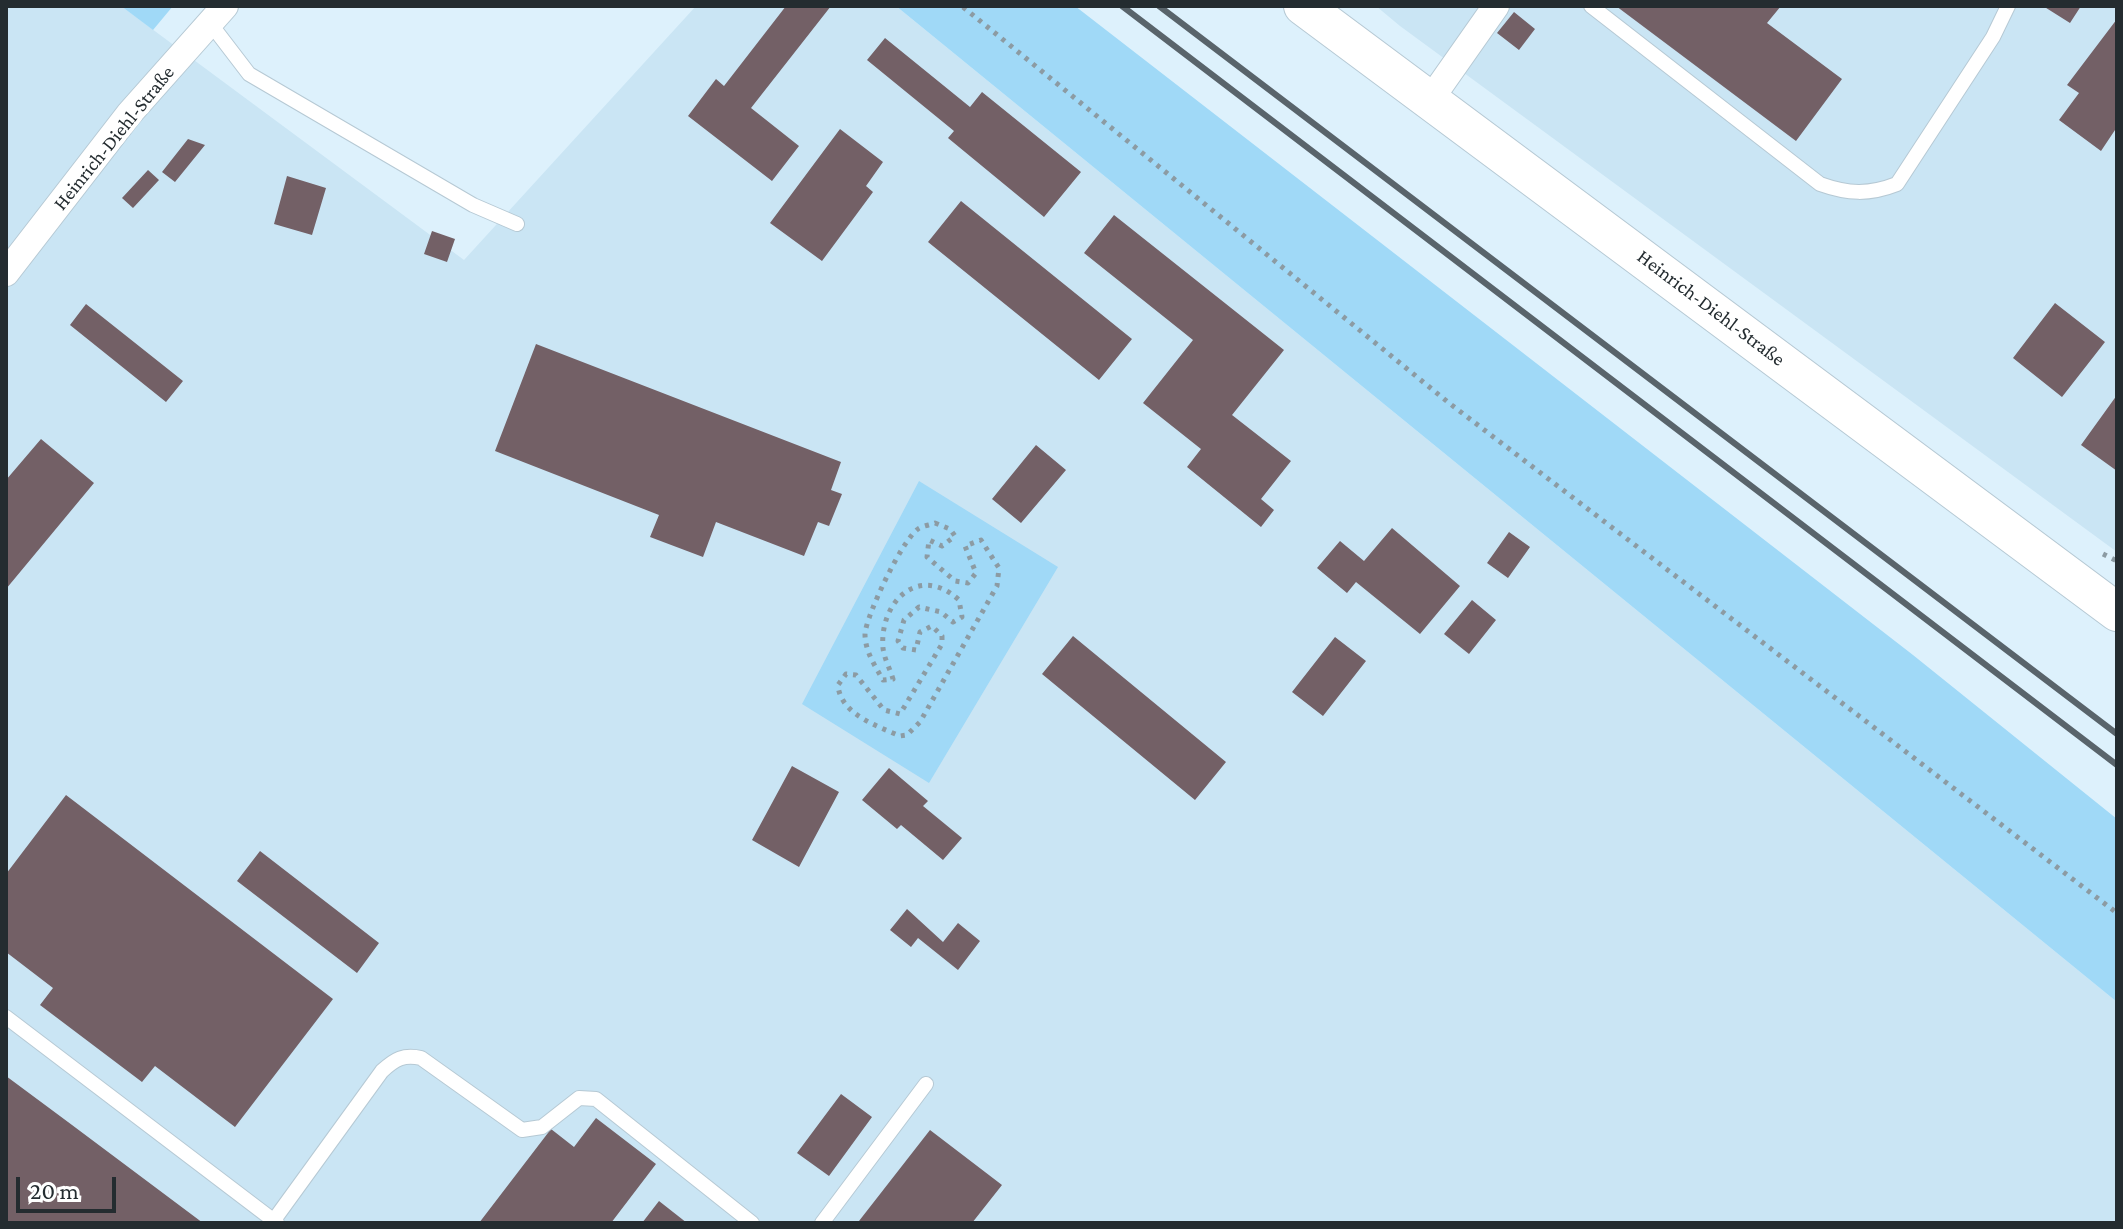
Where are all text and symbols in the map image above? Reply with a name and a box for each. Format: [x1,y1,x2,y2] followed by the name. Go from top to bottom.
[48,61,180,215] street label: Heinrich-Diehl-Straße
[1632,245,1790,371] street label: Heinrich-Diehl-Straße
[20,1161,120,1211] scale bar
[30,1177,79,1204] text: 20 m

